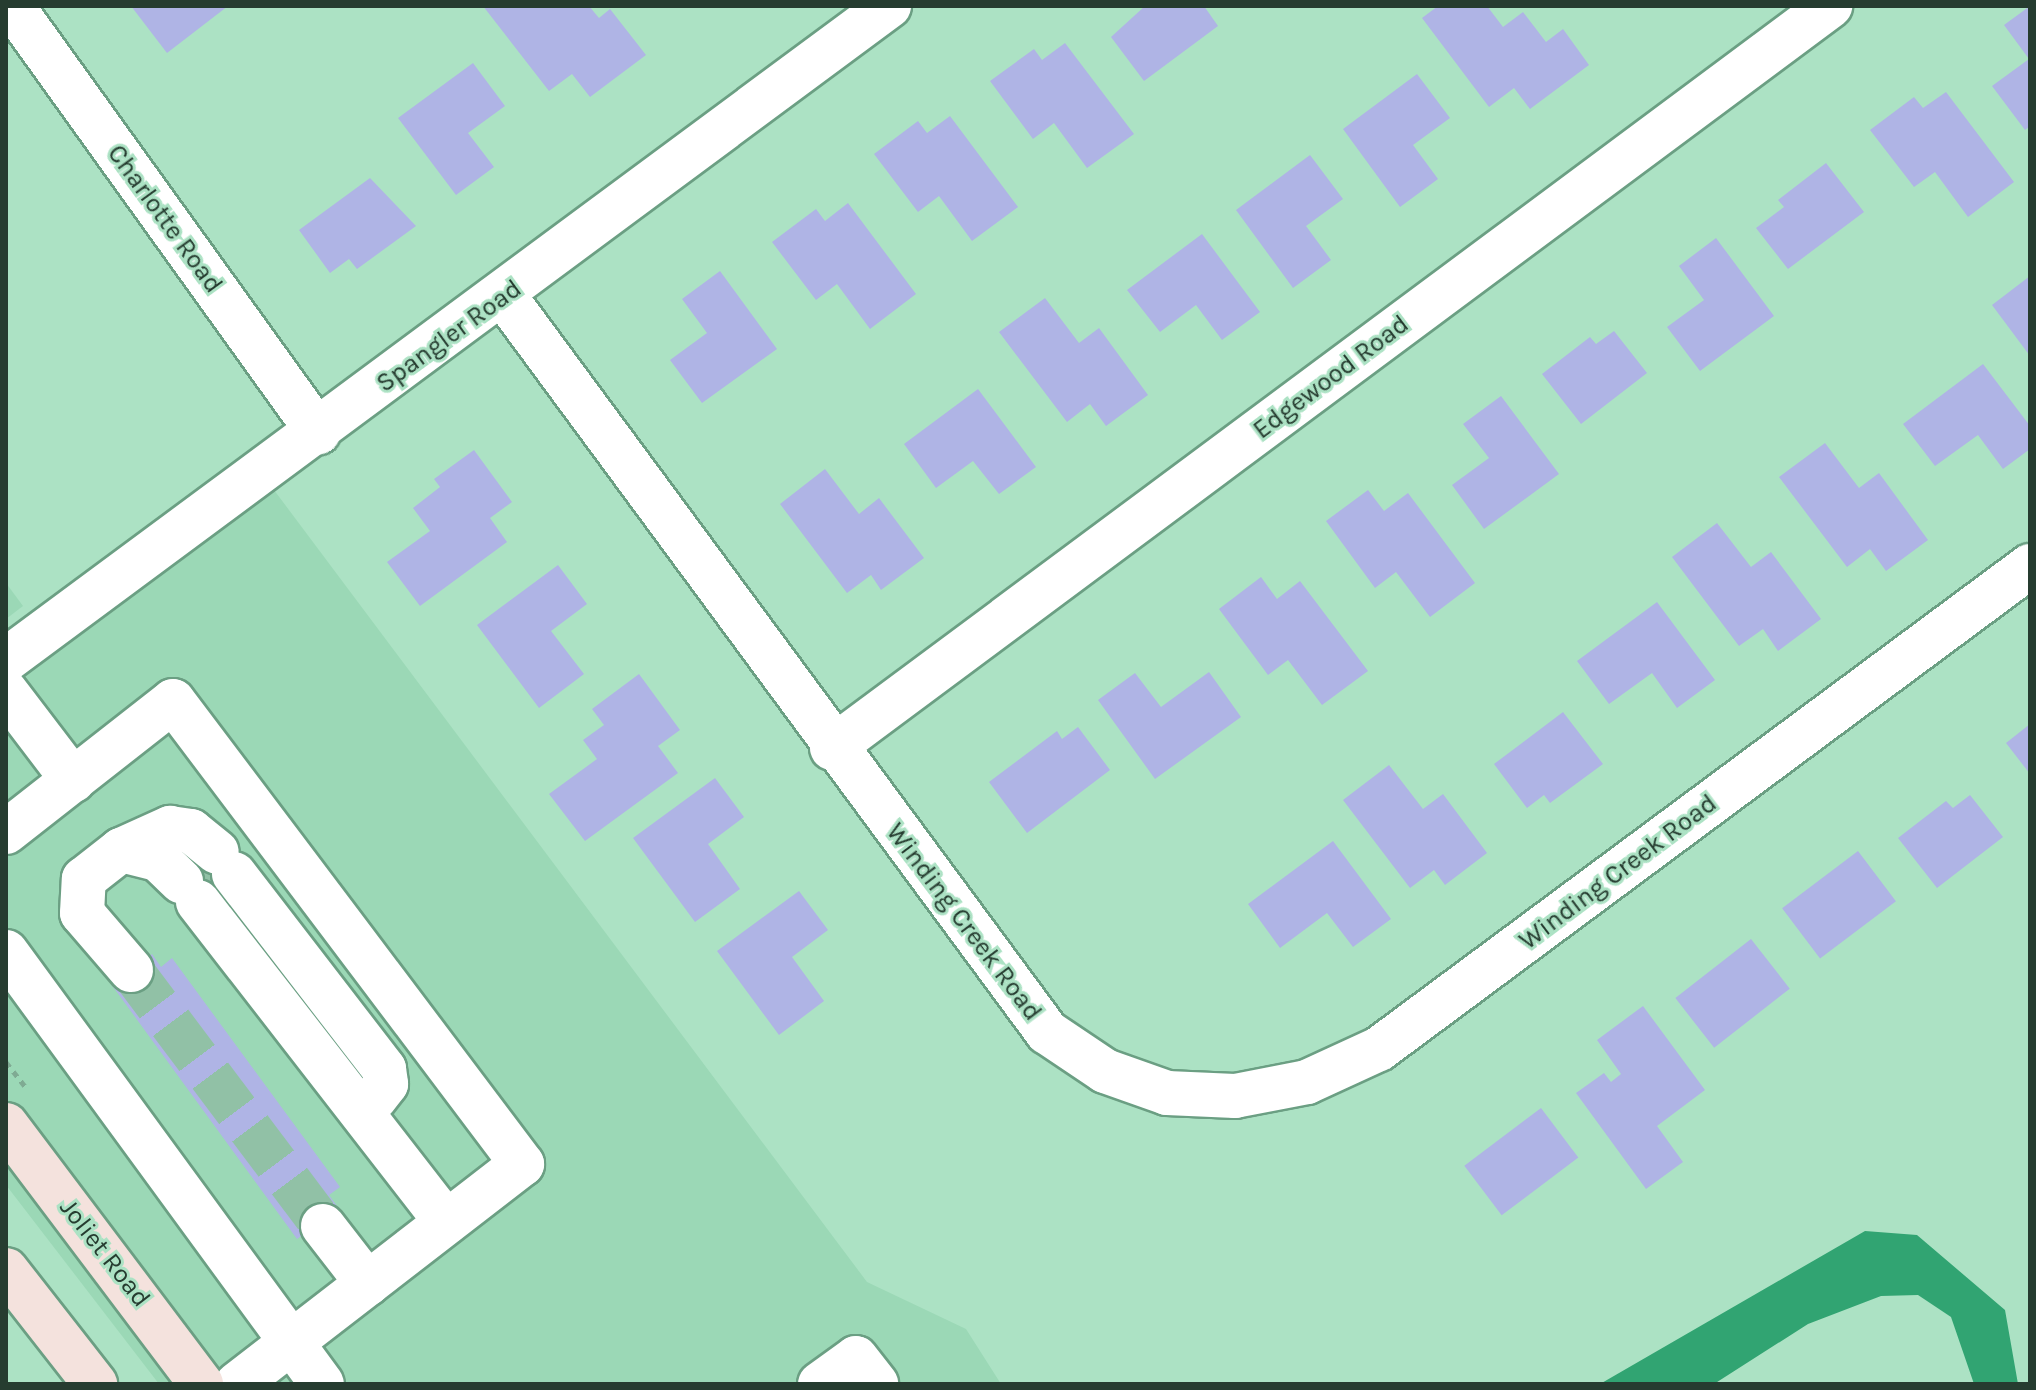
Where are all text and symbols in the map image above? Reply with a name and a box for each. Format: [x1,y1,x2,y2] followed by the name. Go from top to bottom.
[101,139,229,299] street label: Charlotte Road
[370,273,528,399] street label: Spangler Road
[1247,308,1415,446] street label: Edgewood Road
[1513,788,1723,956] street label: Winding Creek Road
[880,817,1048,1027] street label: Winding Creek Road
[53,1193,157,1313] street label: Joliet Road

